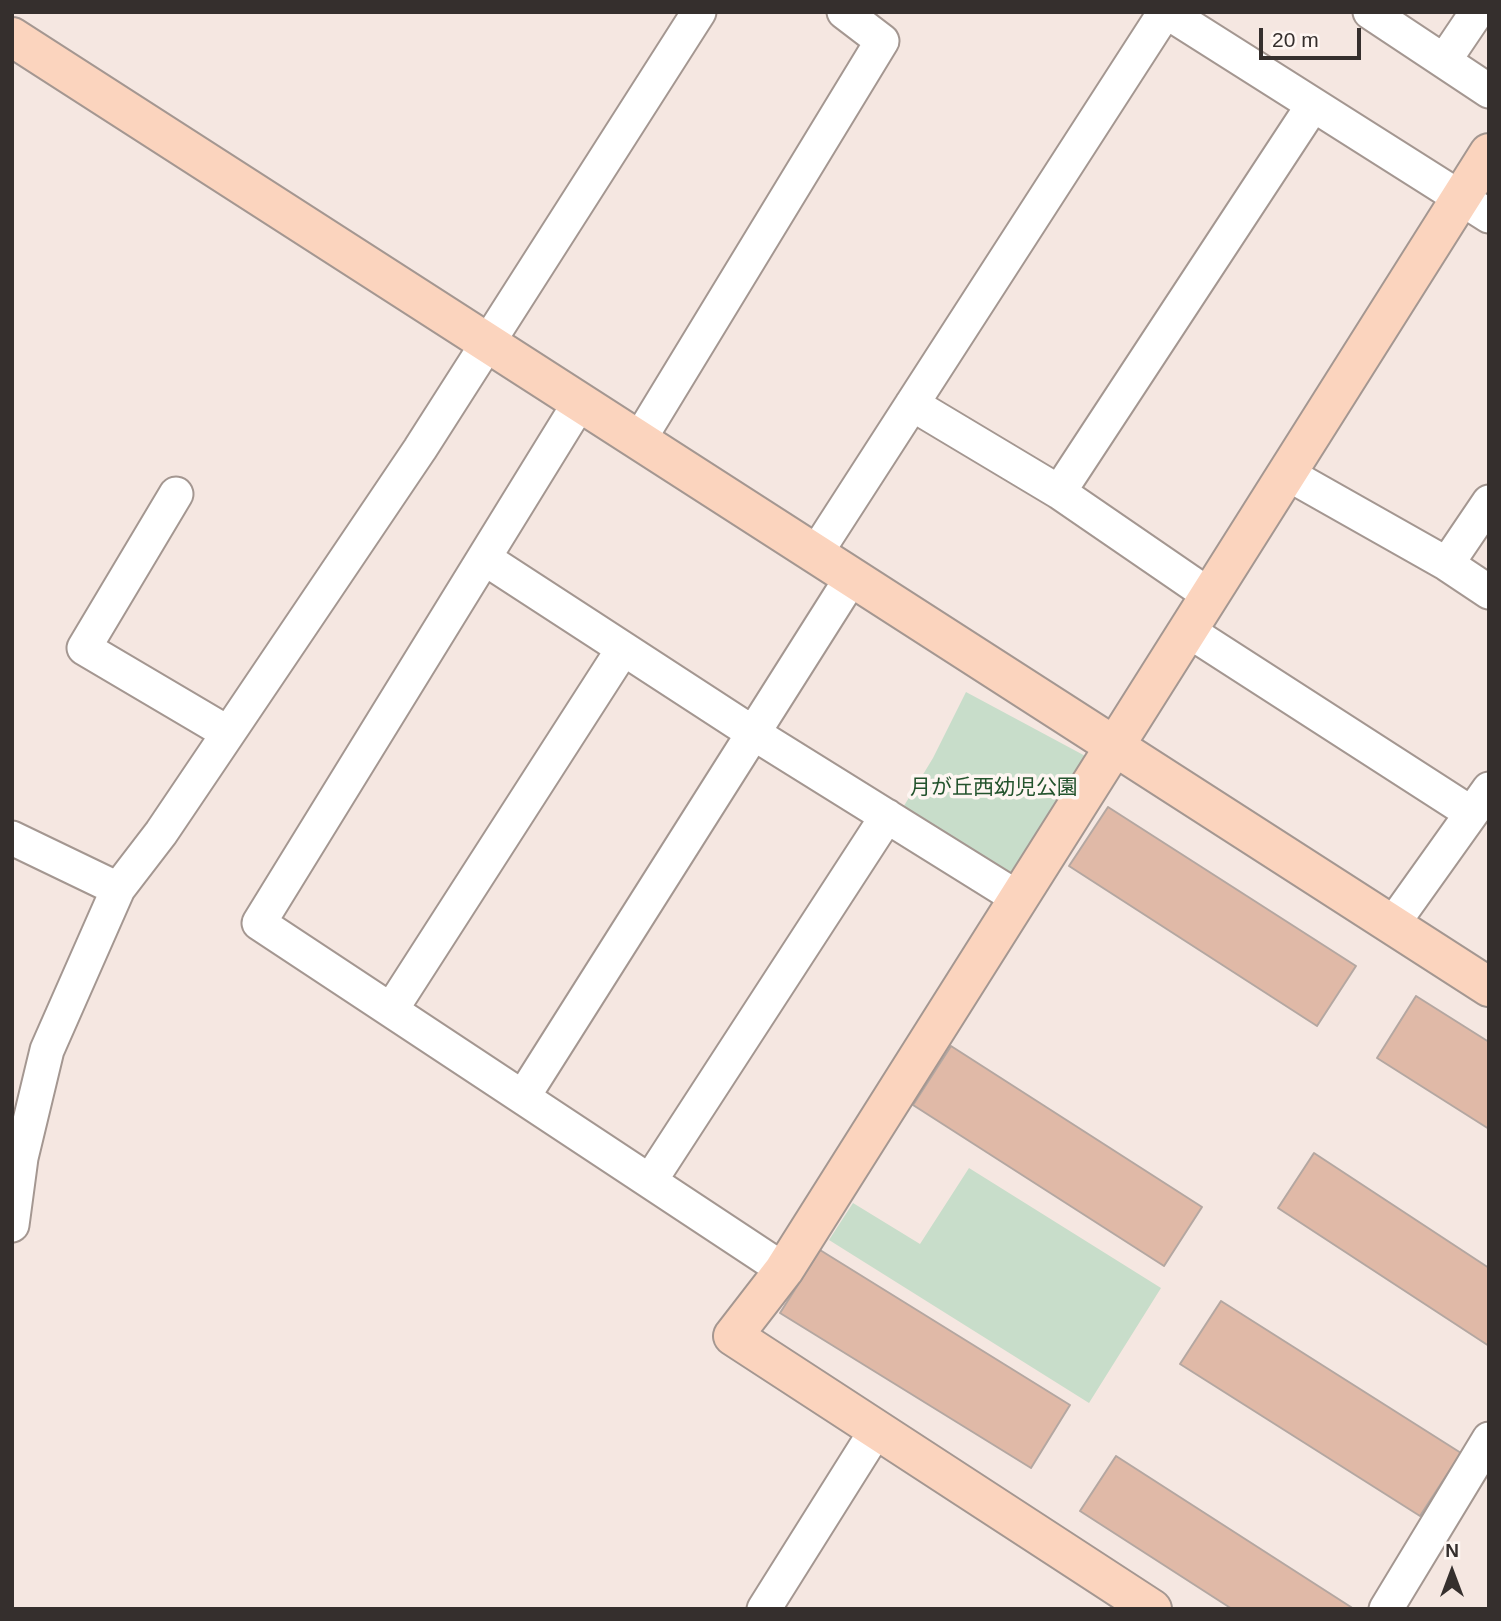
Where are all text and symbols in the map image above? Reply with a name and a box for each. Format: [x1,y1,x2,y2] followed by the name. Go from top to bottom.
[1263,14,1364,58] scale bar
[1272,28,1319,51] text: 20 m
[910,775,1078,801] park label: 月が丘西幼児公園
[1417,1537,1487,1607] north arrow
[1445,1540,1459,1561] text: N

